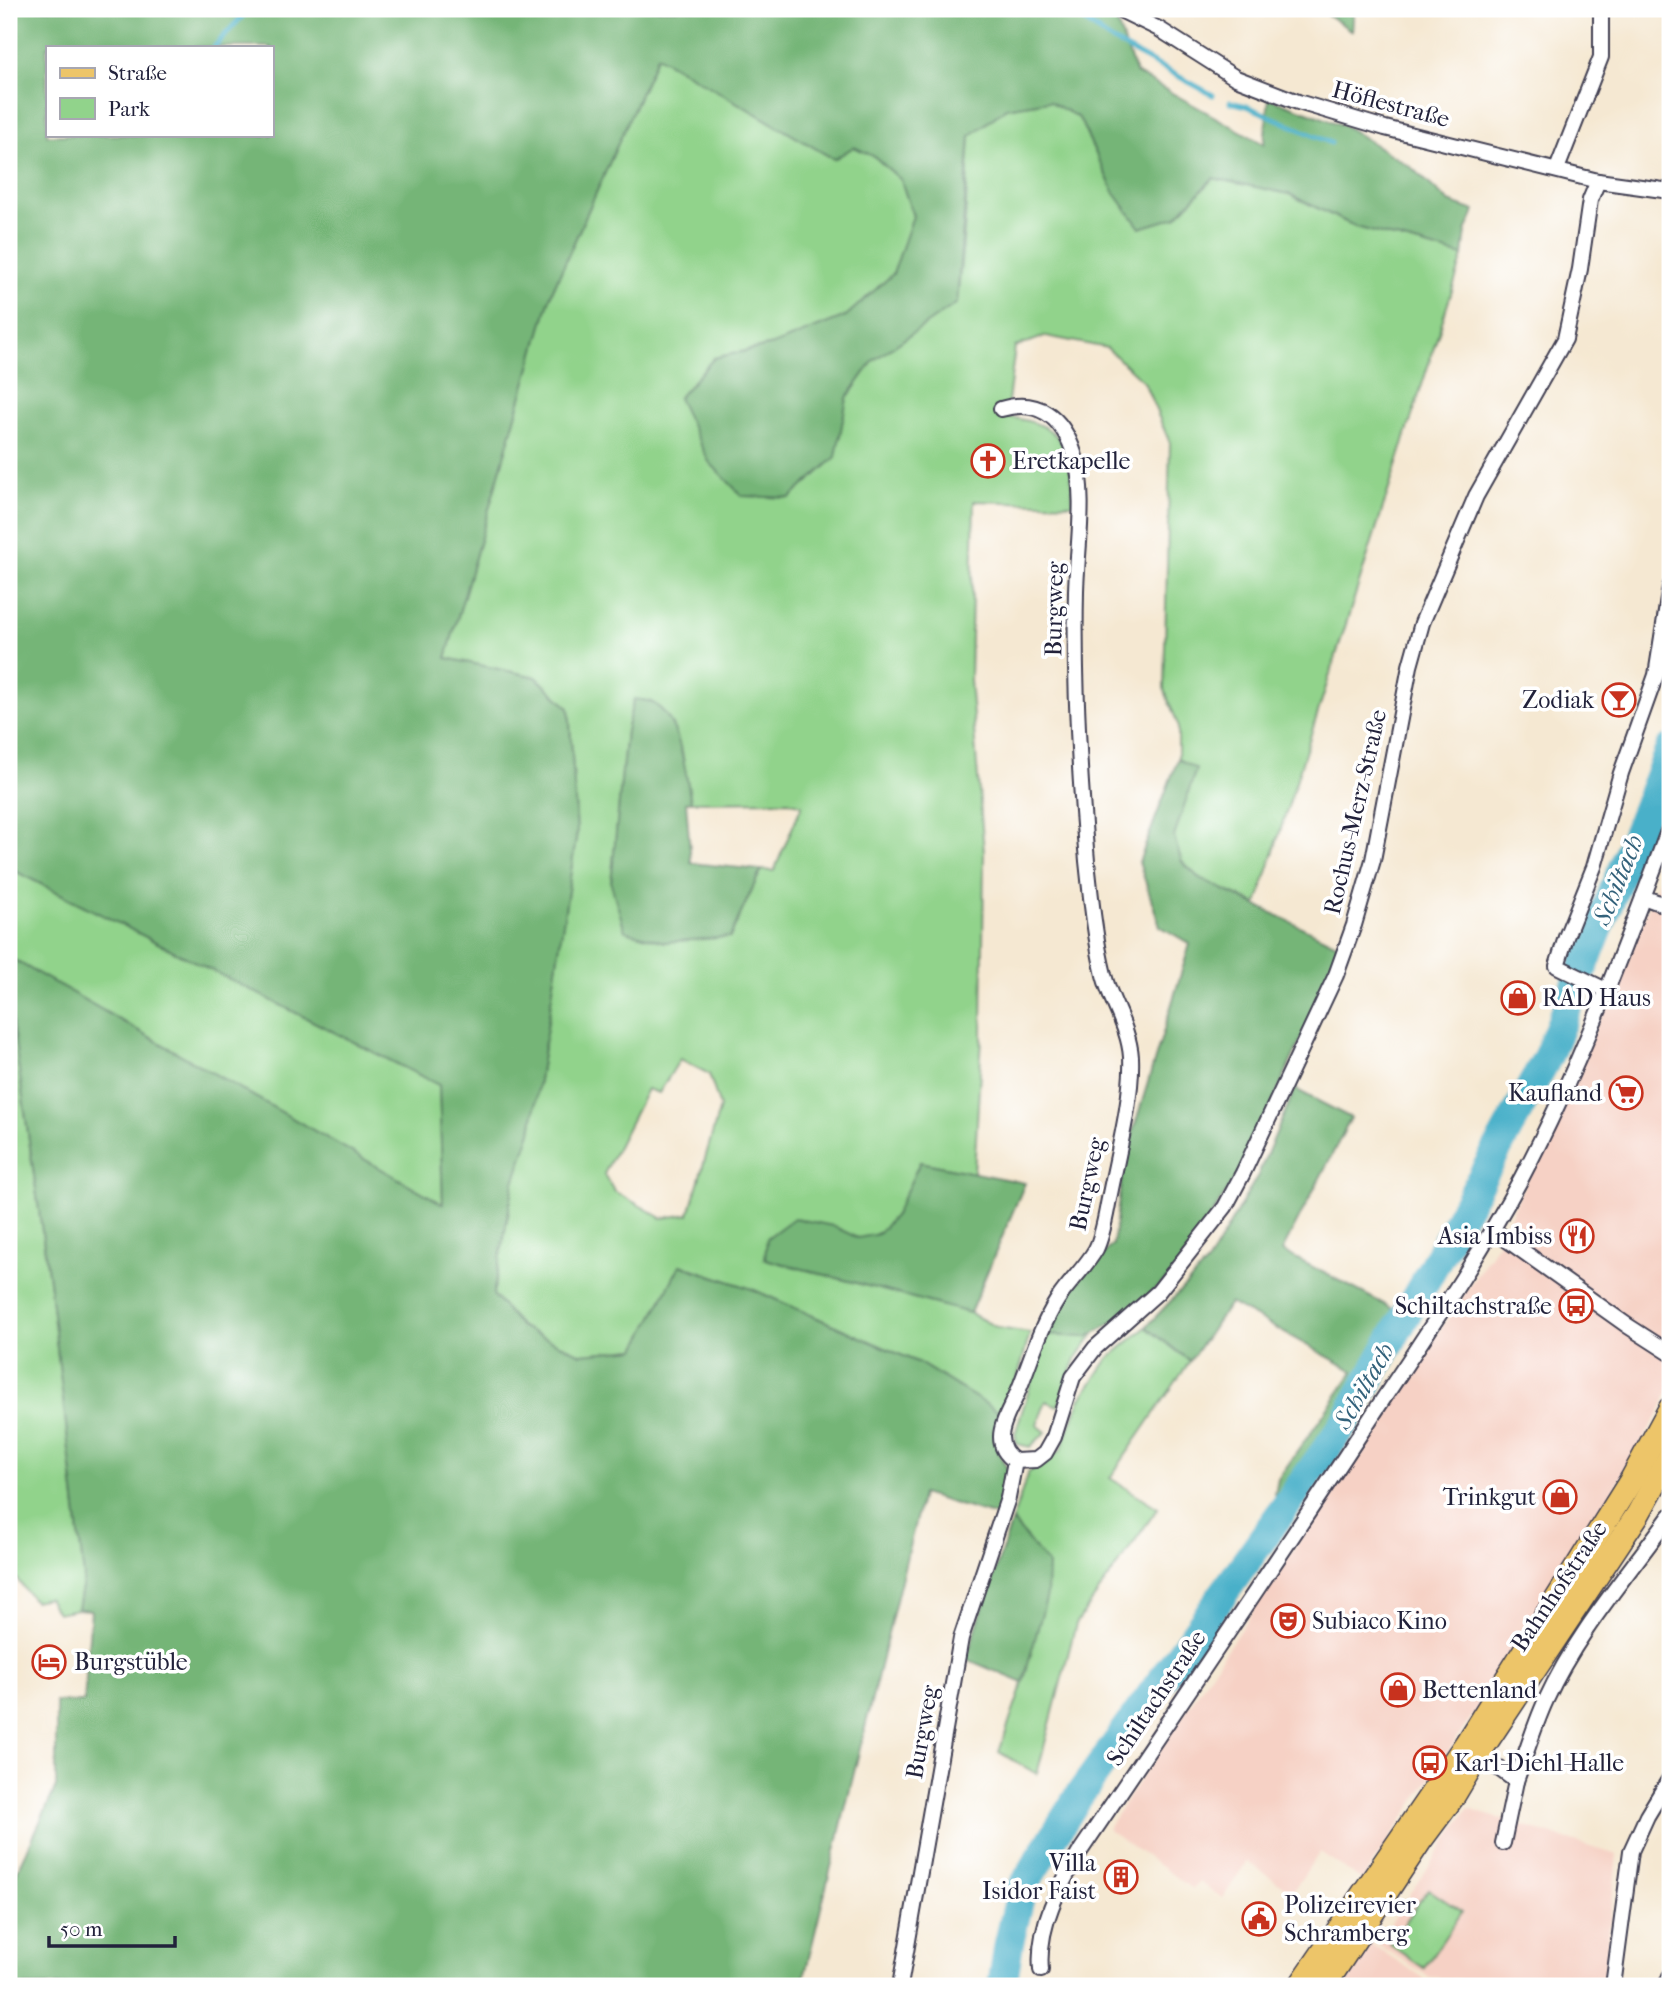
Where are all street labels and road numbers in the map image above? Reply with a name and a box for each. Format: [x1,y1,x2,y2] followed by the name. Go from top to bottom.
[1329,75,1453,133] street label: Höflestraße
[1039,560,1069,657] street label: Burgweg
[1318,707,1392,917] street label: Rochus-Merz-Straße
[1063,1134,1111,1233] street label: Burgweg
[1505,1515,1613,1656] street label: Bahnhofstraße
[1100,1625,1212,1771] street label: Schiltachstraße
[900,1682,944,1781] street label: Burgweg

